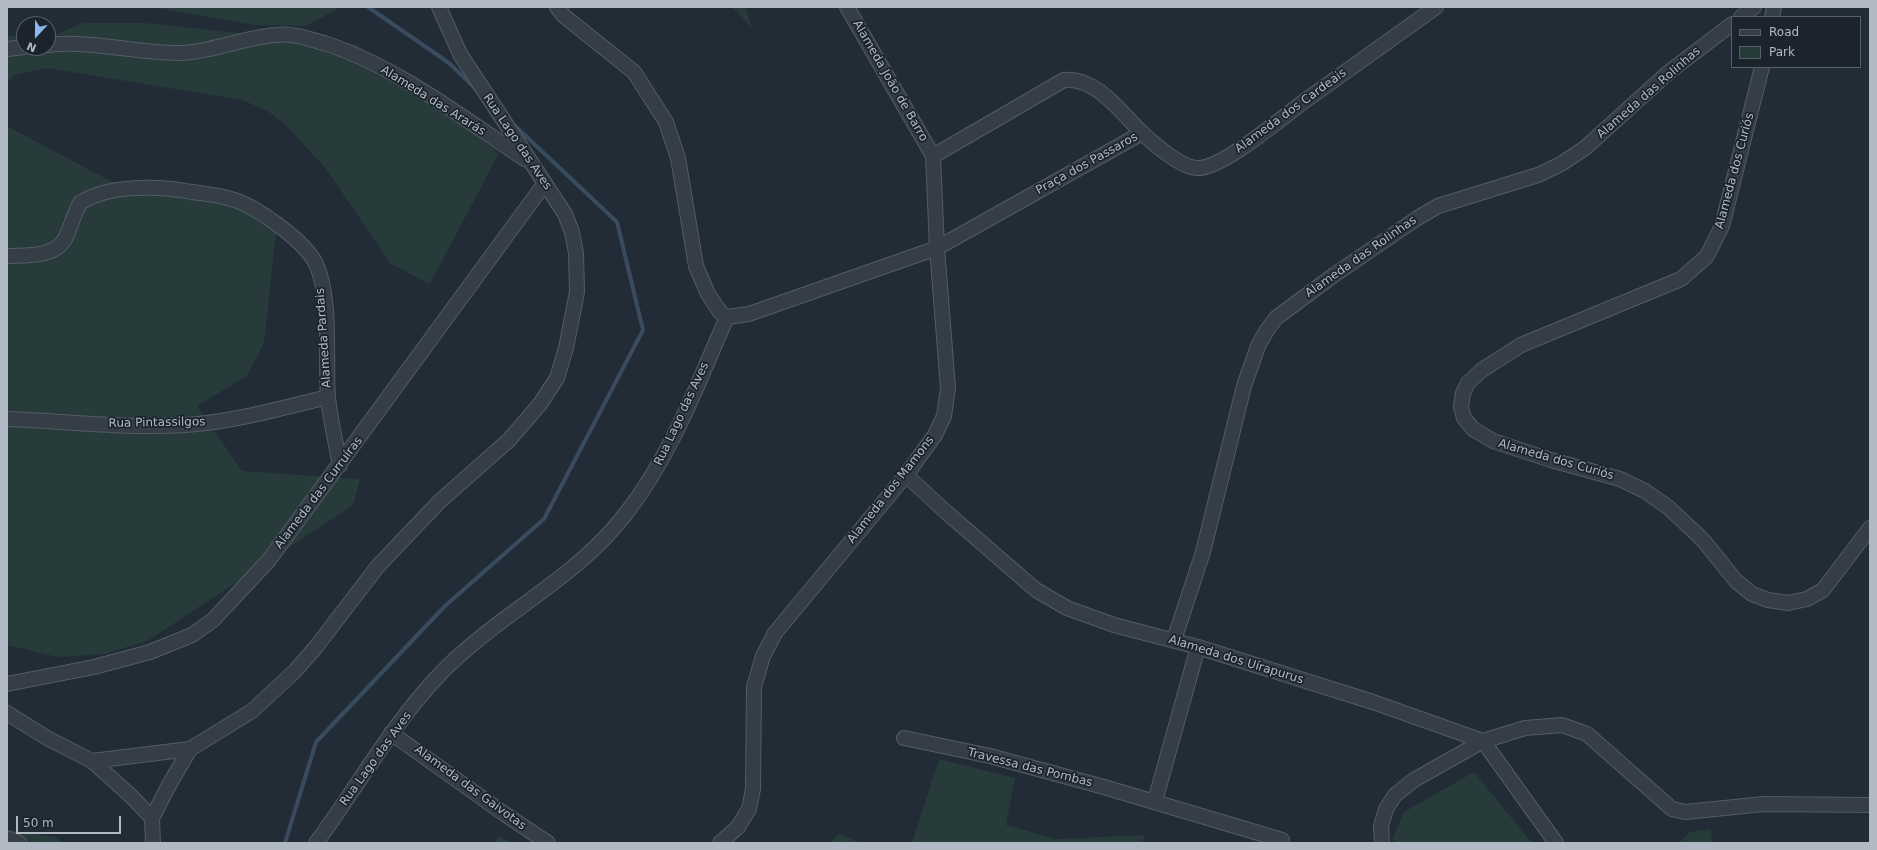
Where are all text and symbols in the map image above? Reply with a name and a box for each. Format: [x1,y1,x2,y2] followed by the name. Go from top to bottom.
[16,16,56,56] north arrow
[1731,16,1861,68] legend
[849,18,931,144] street label: Alameda João de Barro
[1769,25,1799,39] text: Road
[25,39,38,54] text: N
[1594,44,1704,142] street label: Alameda das Rolinhas
[1769,45,1795,59] text: Park
[378,63,488,139] street label: Alameda das Ararás
[1232,66,1350,156] street label: Alameda dos Cardeais
[480,91,554,193] street label: Rua Lago das Aves
[1713,111,1757,231] street label: Alameda dos Curiós
[1034,130,1140,198] street label: Praça dos Passaros
[1303,213,1419,301] street label: Alameda das Rolinhas
[313,288,335,388] street label: Alameda Pardais
[652,360,712,468] street label: Rua Lago das Aves
[108,415,206,431] street label: Rua Pintassilgos
[845,433,937,547] street label: Alameda dos Mamons
[272,434,366,552] street label: Alameda das Curruíras
[1497,437,1615,483] street label: Alameda dos Curiós
[1167,633,1305,687] street label: Alameda dos Uírapurus
[337,709,415,809] street label: Rua Lago das Aves
[411,743,529,833] street label: Alameda das Gaivotas
[966,746,1094,790] street label: Travessa das Pombas
[18,808,123,834] scale bar
[23,816,54,830] text: 50 m

